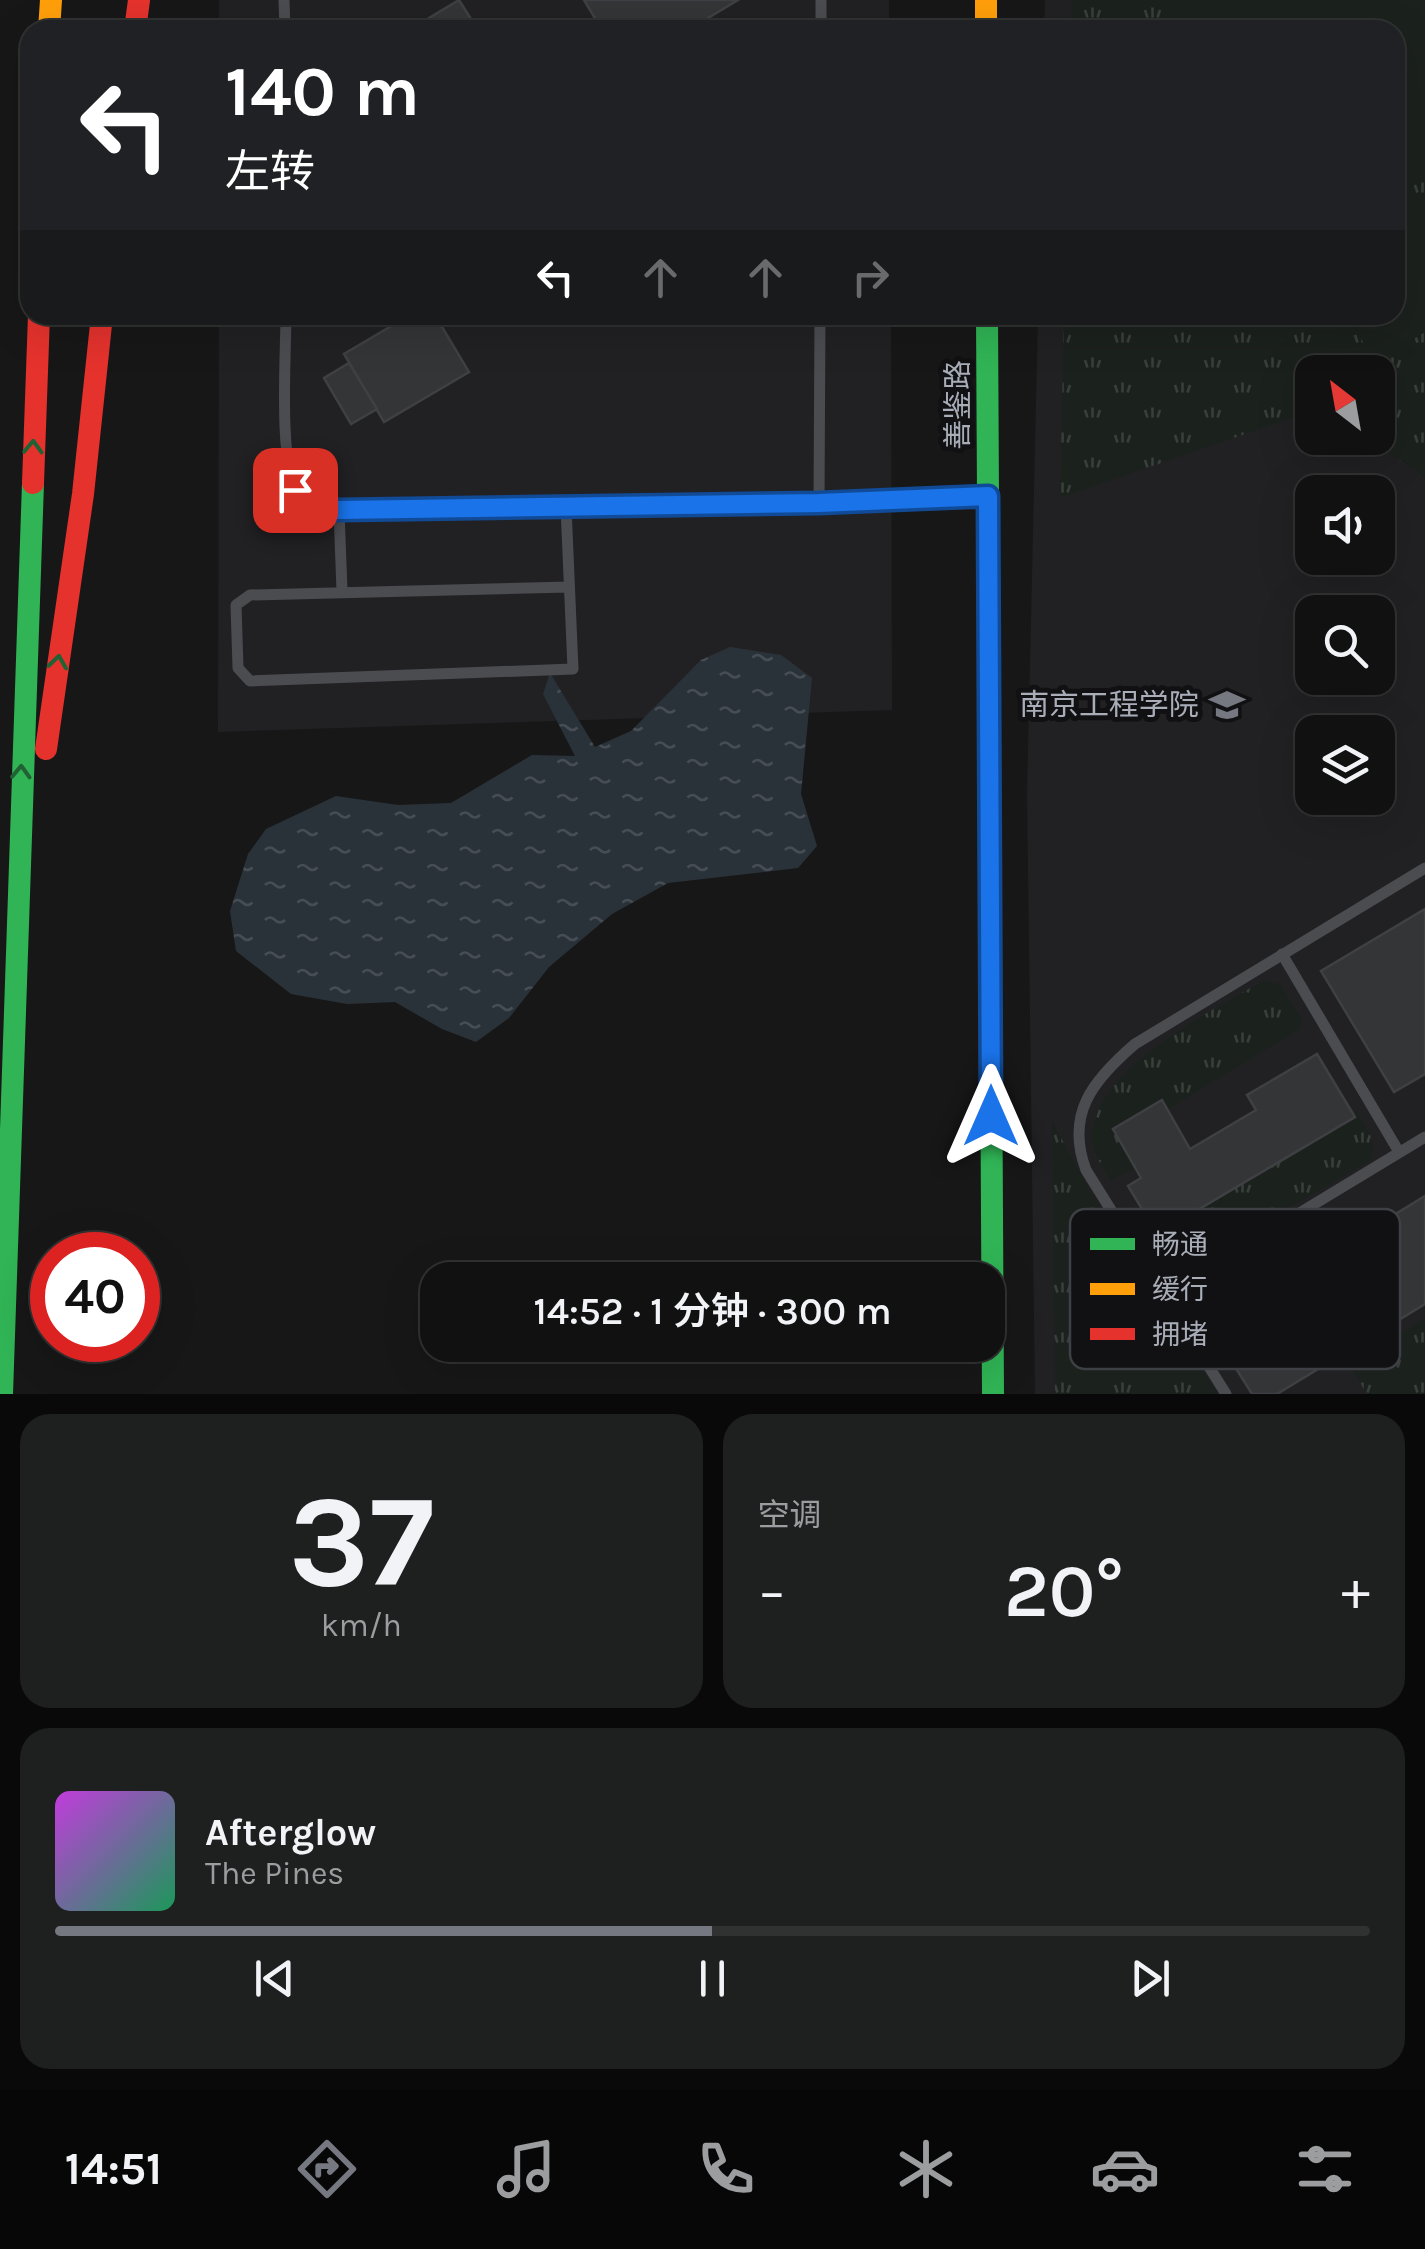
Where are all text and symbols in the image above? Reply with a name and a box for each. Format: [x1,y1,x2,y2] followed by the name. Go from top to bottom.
[225,51,420,133] text: 140 m
[60,60,190,190] icon: left
[225,146,315,198] text: 左转
[528,250,583,305] icon: left
[633,250,688,305] icon: ahead
[738,250,793,305] icon: ahead
[843,250,898,305] icon: right
[1295,355,1395,455] north arrow
[1295,355,1395,815] map controls
[940,360,976,450] street label: 善鉴路
[23,439,44,455] one-way arrow
[253,448,338,533] pin
[268,463,323,518] icon: arrive
[1295,475,1395,575] button: sound
[1295,595,1395,695] button: search
[47,654,68,671] one-way arrow
[1208,686,1246,724] school or university icon: 南京工程学院
[1019,687,1199,723] place label: 南京工程学院
[1295,715,1395,815] button: layers
[10,763,31,779] one-way arrow
[939,1064,1043,1168] position arrow
[1070,1209,1400,1369] legend
[1152,1228,1208,1261] text: 畅通
[30,1232,160,1362] speed limit sign: 40
[1152,1273,1208,1306] text: 缓行
[533,1289,892,1334] text: 14:52 · 1 分钟 · 300 m
[1152,1318,1208,1351] text: 拥堵
[288,1466,434,1618] text: 37
[758,1497,822,1534] text: 空调
[1004,1547,1124,1635] text: 20°
[758,1559,786,1623] text: −
[1341,1559,1370,1623] text: +
[321,1607,402,1644] text: km/h
[205,1810,376,1855] text: Afterglow
[205,1855,344,1892] text: The Pines
[247,1951,302,2006] icon: previous
[685,1951,740,2006] icon: pause
[1123,1951,1178,2006] icon: next
[292,2134,362,2204] icon: directions
[491,2134,561,2204] icon: music
[691,2134,761,2204] icon: phone
[891,2134,961,2204] icon: climate
[1090,2134,1160,2204] icon: car
[1290,2134,1360,2204] icon: filters
[65,2143,162,2195] text: 14:51

